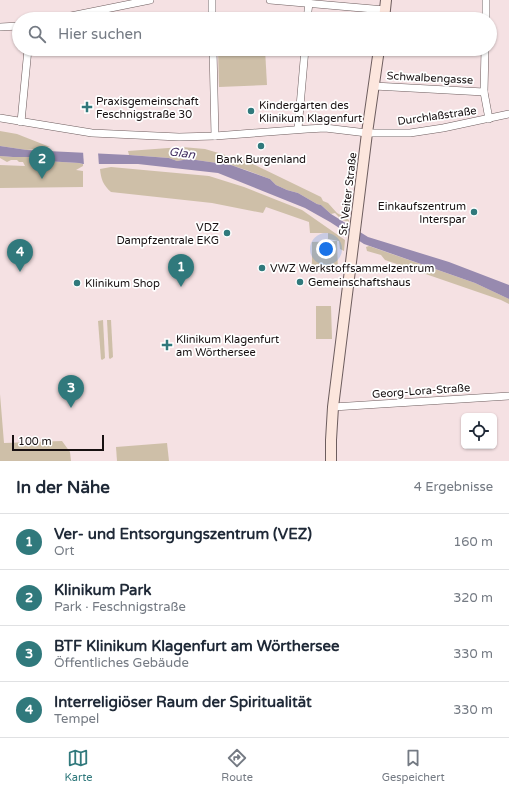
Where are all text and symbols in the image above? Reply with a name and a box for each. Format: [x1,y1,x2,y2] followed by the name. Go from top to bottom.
[12,12,497,56] search box
[26,23,48,45] icon: search
[58,25,142,43] text: Hier suchen
[386,69,474,87] street label: Schwalbengasse
[96,95,199,121] place label: Praxisgemeinschaft Feschnigstraße 30
[259,99,362,125] place label: Kindergarten des Klinikum Klagenfurt
[81,101,93,113] marker: Praxisgemeinschaft Feschnigstraße 30
[397,104,477,128] street label: Durchlaßstraße
[246,106,256,116] marker: Kindergarten des Klinikum Klagenfurt
[256,141,266,151] marker: Bank Burgenland
[168,144,197,162] water label: Glan
[29,146,55,179] pin: 2
[336,152,360,236] street label: St. Veiter Straße
[216,153,306,166] place label: Bank Burgenland
[378,200,467,226] place label: Einkaufszentrum Interspar
[469,207,479,217] marker: Einkaufszentrum Interspar
[116,221,219,247] place label: VDZ Dampfzentrale EKG
[222,228,232,238] marker: VDZ Dampfzentrale EKG
[7,239,33,272] pin: 4
[316,239,336,259] your location
[168,254,194,287] pin: 1
[270,262,434,275] place label: VWZ Werkstoffsammelzentrum
[257,263,267,273] marker: VWZ Werkstoffsammelzentrum
[308,276,411,289] place label: Gemeinschaftshaus
[85,277,160,290] place label: Klinikum Shop
[295,277,305,287] marker: Gemeinschaftshaus
[72,278,82,288] marker: Klinikum Shop
[176,333,279,359] place label: Klinikum Klagenfurt am Wörthersee
[161,339,173,351] marker: Klinikum Klagenfurt am Wörthersee
[58,375,84,408] pin: 3
[371,381,471,401] street label: Georg-Lora-Straße
[461,413,497,449] map controls
[461,413,497,449] button: locate
[12,433,104,452] scale bar
[18,435,52,448] text: 100 m
[16,477,110,498] text: In der Nähe
[414,479,493,495] text: 4 Ergebnisse
[54,525,312,543] text: Ver- und Entsorgungszentrum (VEZ)
[25,534,33,550] text: 1
[453,534,493,550] text: 160 m
[54,543,74,559] text: Ort
[54,581,151,599] text: Klinikum Park
[25,590,33,606] text: 2
[453,590,493,606] text: 320 m
[54,599,186,615] text: Park · Feschnigstraße
[54,637,339,655] text: BTF Klinikum Klagenfurt am Wörthersee
[25,646,33,662] text: 3
[453,646,493,662] text: 330 m
[54,655,189,671] text: Öffentliches Gebäude
[54,693,312,711] text: Interreligiöser Raum der Spiritualität
[25,702,33,718] text: 4
[453,702,493,718] text: 330 m
[54,711,99,727] text: Tempel
[64,747,93,784] tab: Karte
[221,747,253,784] tab: Route
[382,747,445,784] tab: Gespeichert

